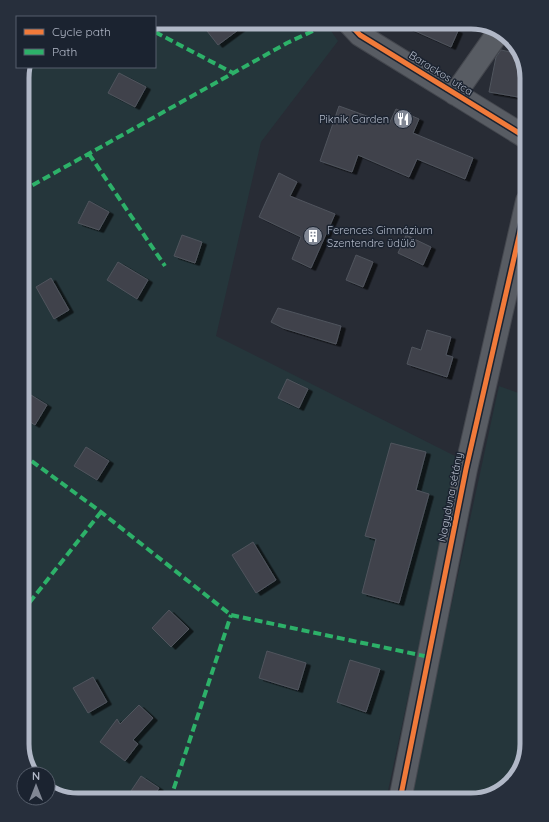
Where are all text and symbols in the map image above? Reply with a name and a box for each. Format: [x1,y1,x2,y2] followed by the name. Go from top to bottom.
[16,16,156,68] legend
[52,24,111,39] text: Cycle path
[52,44,77,59] text: Path
[406,48,476,98] street label: Barackos utca
[392,108,414,130] restaurant icon: Piknik Garden
[319,112,389,126] place label: Piknik Garden
[327,223,433,250] place label: Ferences Gimnázium Szentendre üdülő
[302,225,324,247] building icon: Ferences Gimnázium Szentendre üdülő
[434,451,466,543] street label: Nagyduna sétány
[16,766,56,806] north arrow
[32,769,40,783] text: N

